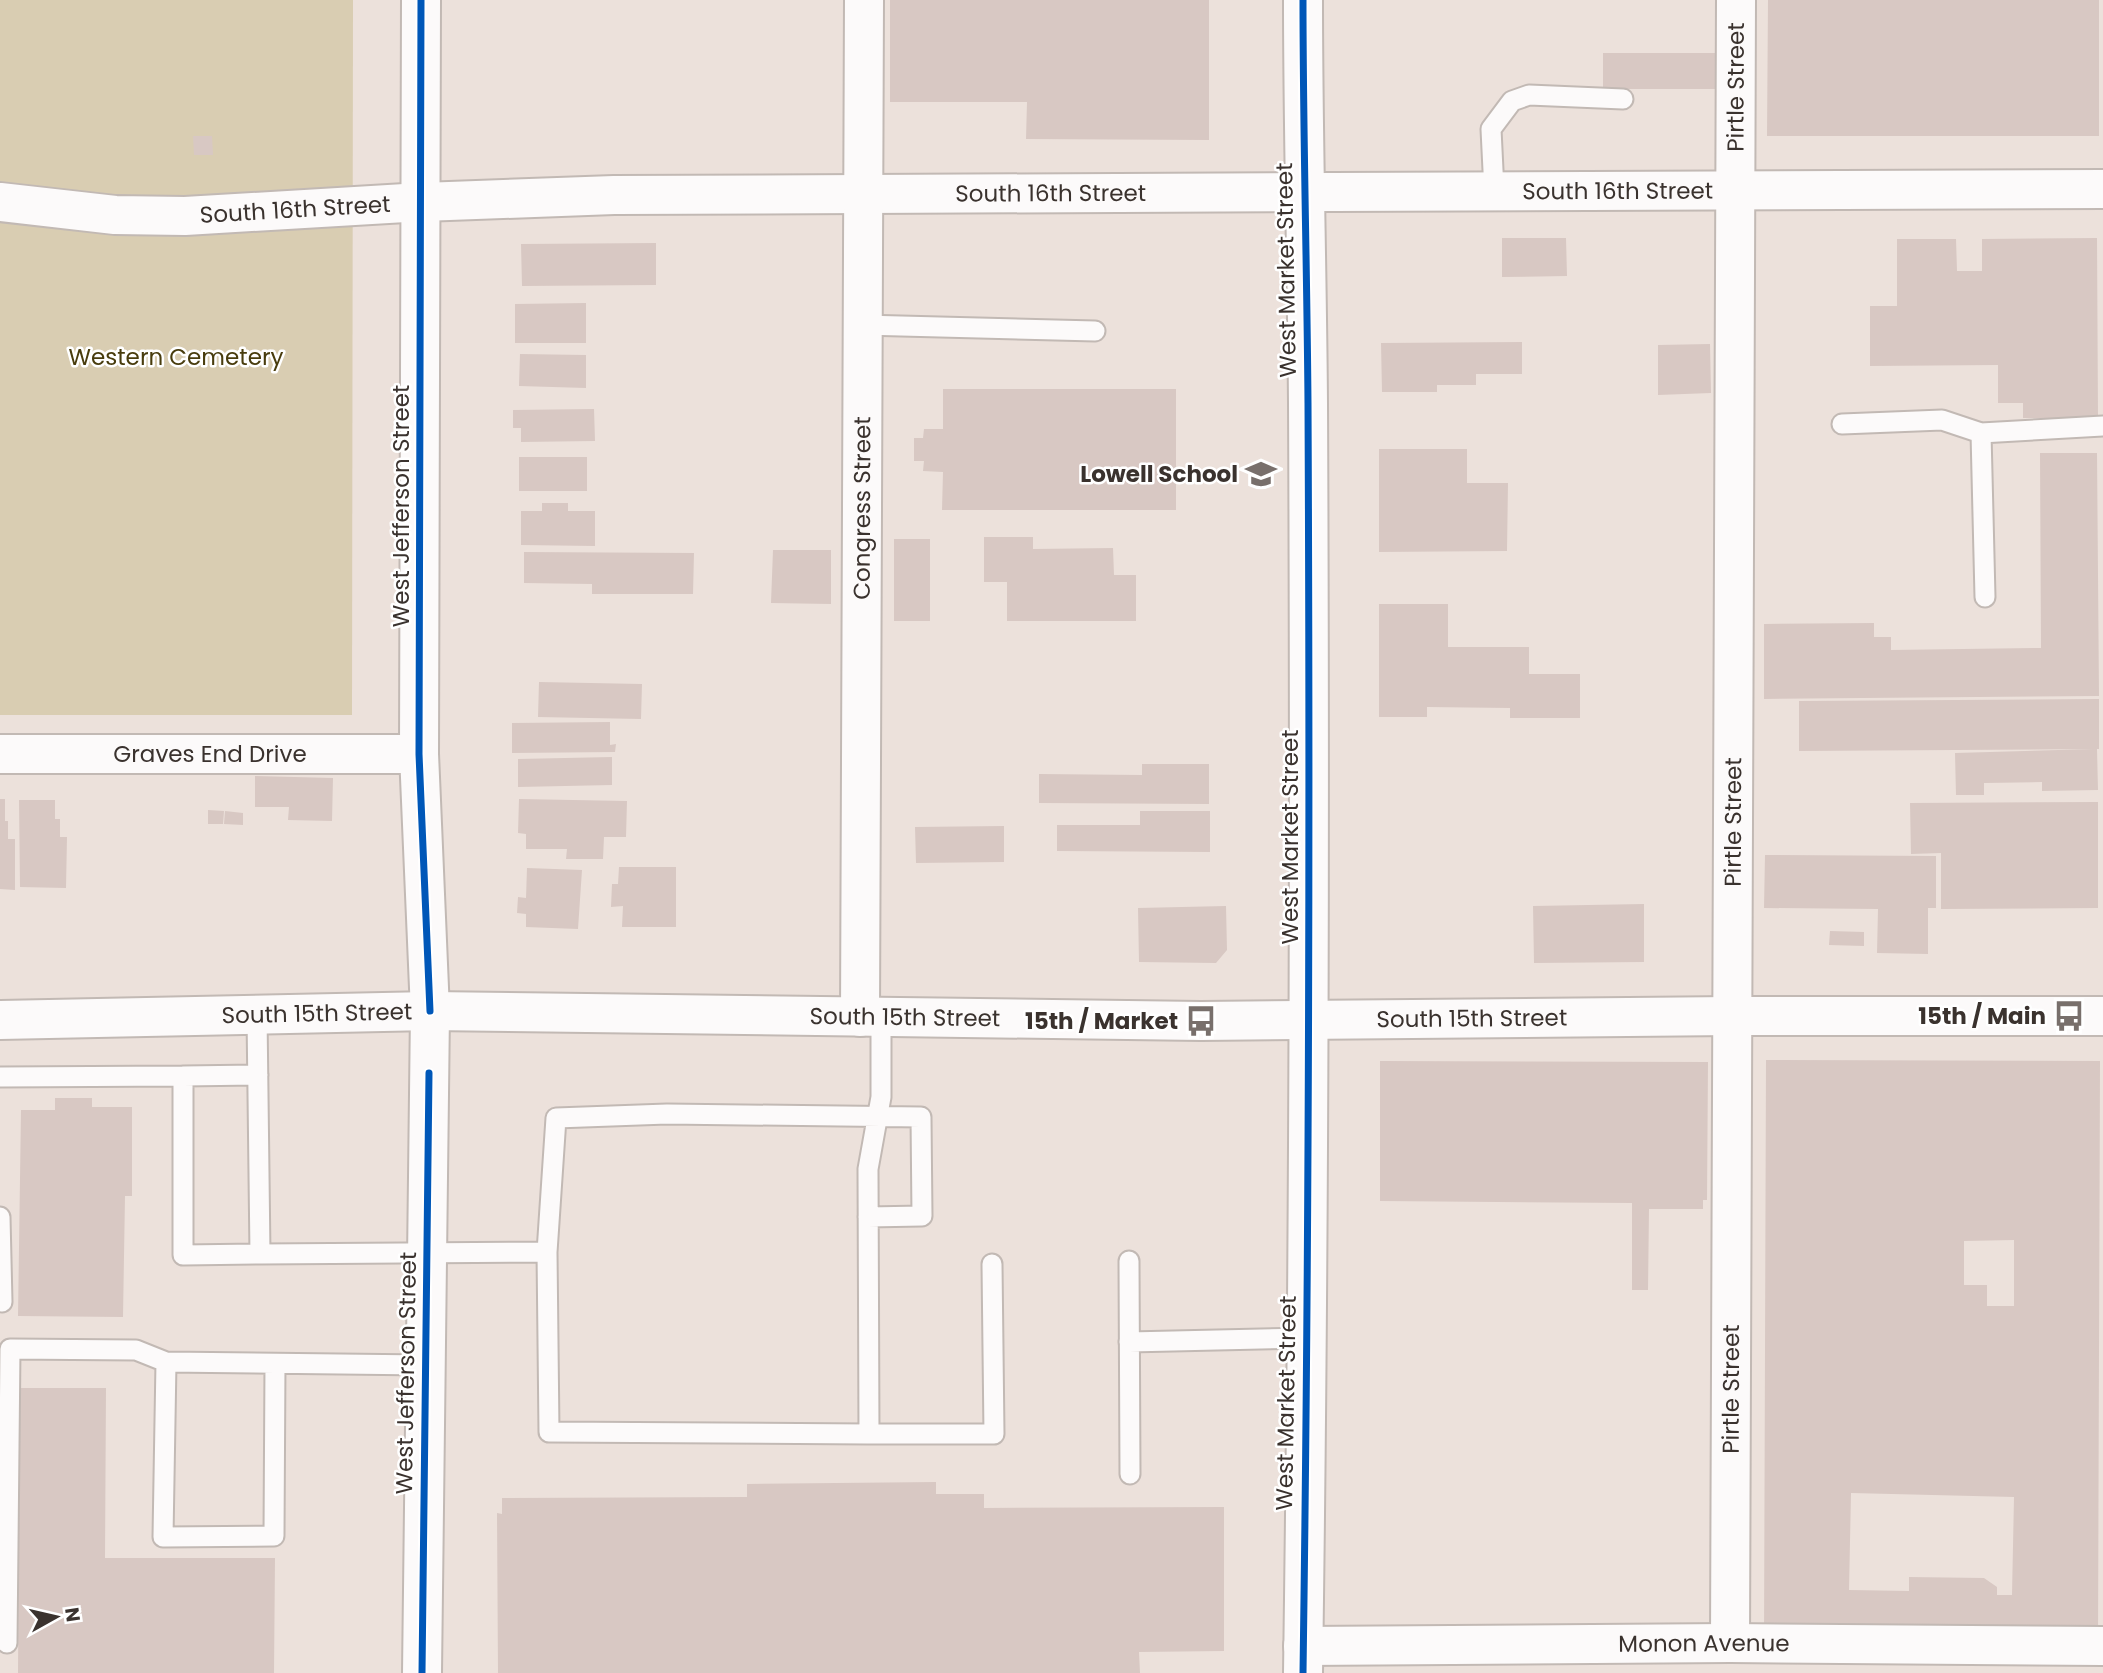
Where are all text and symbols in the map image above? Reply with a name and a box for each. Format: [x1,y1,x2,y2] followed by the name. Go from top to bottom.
[1719,22,1752,152] street label: Pirtle Street
[1268,162,1304,378] street label: West Market Street
[1522,175,1713,207] street label: South 16th Street
[955,177,1146,210] street label: South 16th Street
[199,188,391,231] street label: South 16th Street
[69,341,284,373] park label: Western Cemetery
[385,385,417,627] street label: West Jefferson Street
[846,416,878,600] street label: Congress Street
[1244,457,1278,491] school or university icon: Lowell School
[1080,458,1238,490] place label: Lowell School
[1274,729,1306,945] street label: West Market Street
[113,738,307,770] street label: Graves End Drive
[1717,757,1749,887] street label: Pirtle Street
[221,995,413,1031] street label: South 15th Street
[2052,999,2086,1033] bus stop icon: 15th / Main
[809,1000,1000,1034] street label: South 15th Street
[1918,1000,2046,1032] place label: 15th / Main
[1376,1002,1567,1035] street label: South 15th Street
[1184,1004,1218,1038] bus stop icon: 15th / Market
[1025,1005,1178,1037] place label: 15th / Market
[388,1251,424,1495] street label: West Jefferson Street
[1268,1295,1304,1511] street label: West Market Street
[1715,1324,1747,1454] street label: Pirtle Street
[21,1582,91,1652] north arrow
[58,1606,87,1624] text: N
[1618,1627,1790,1660] street label: Monon Avenue

